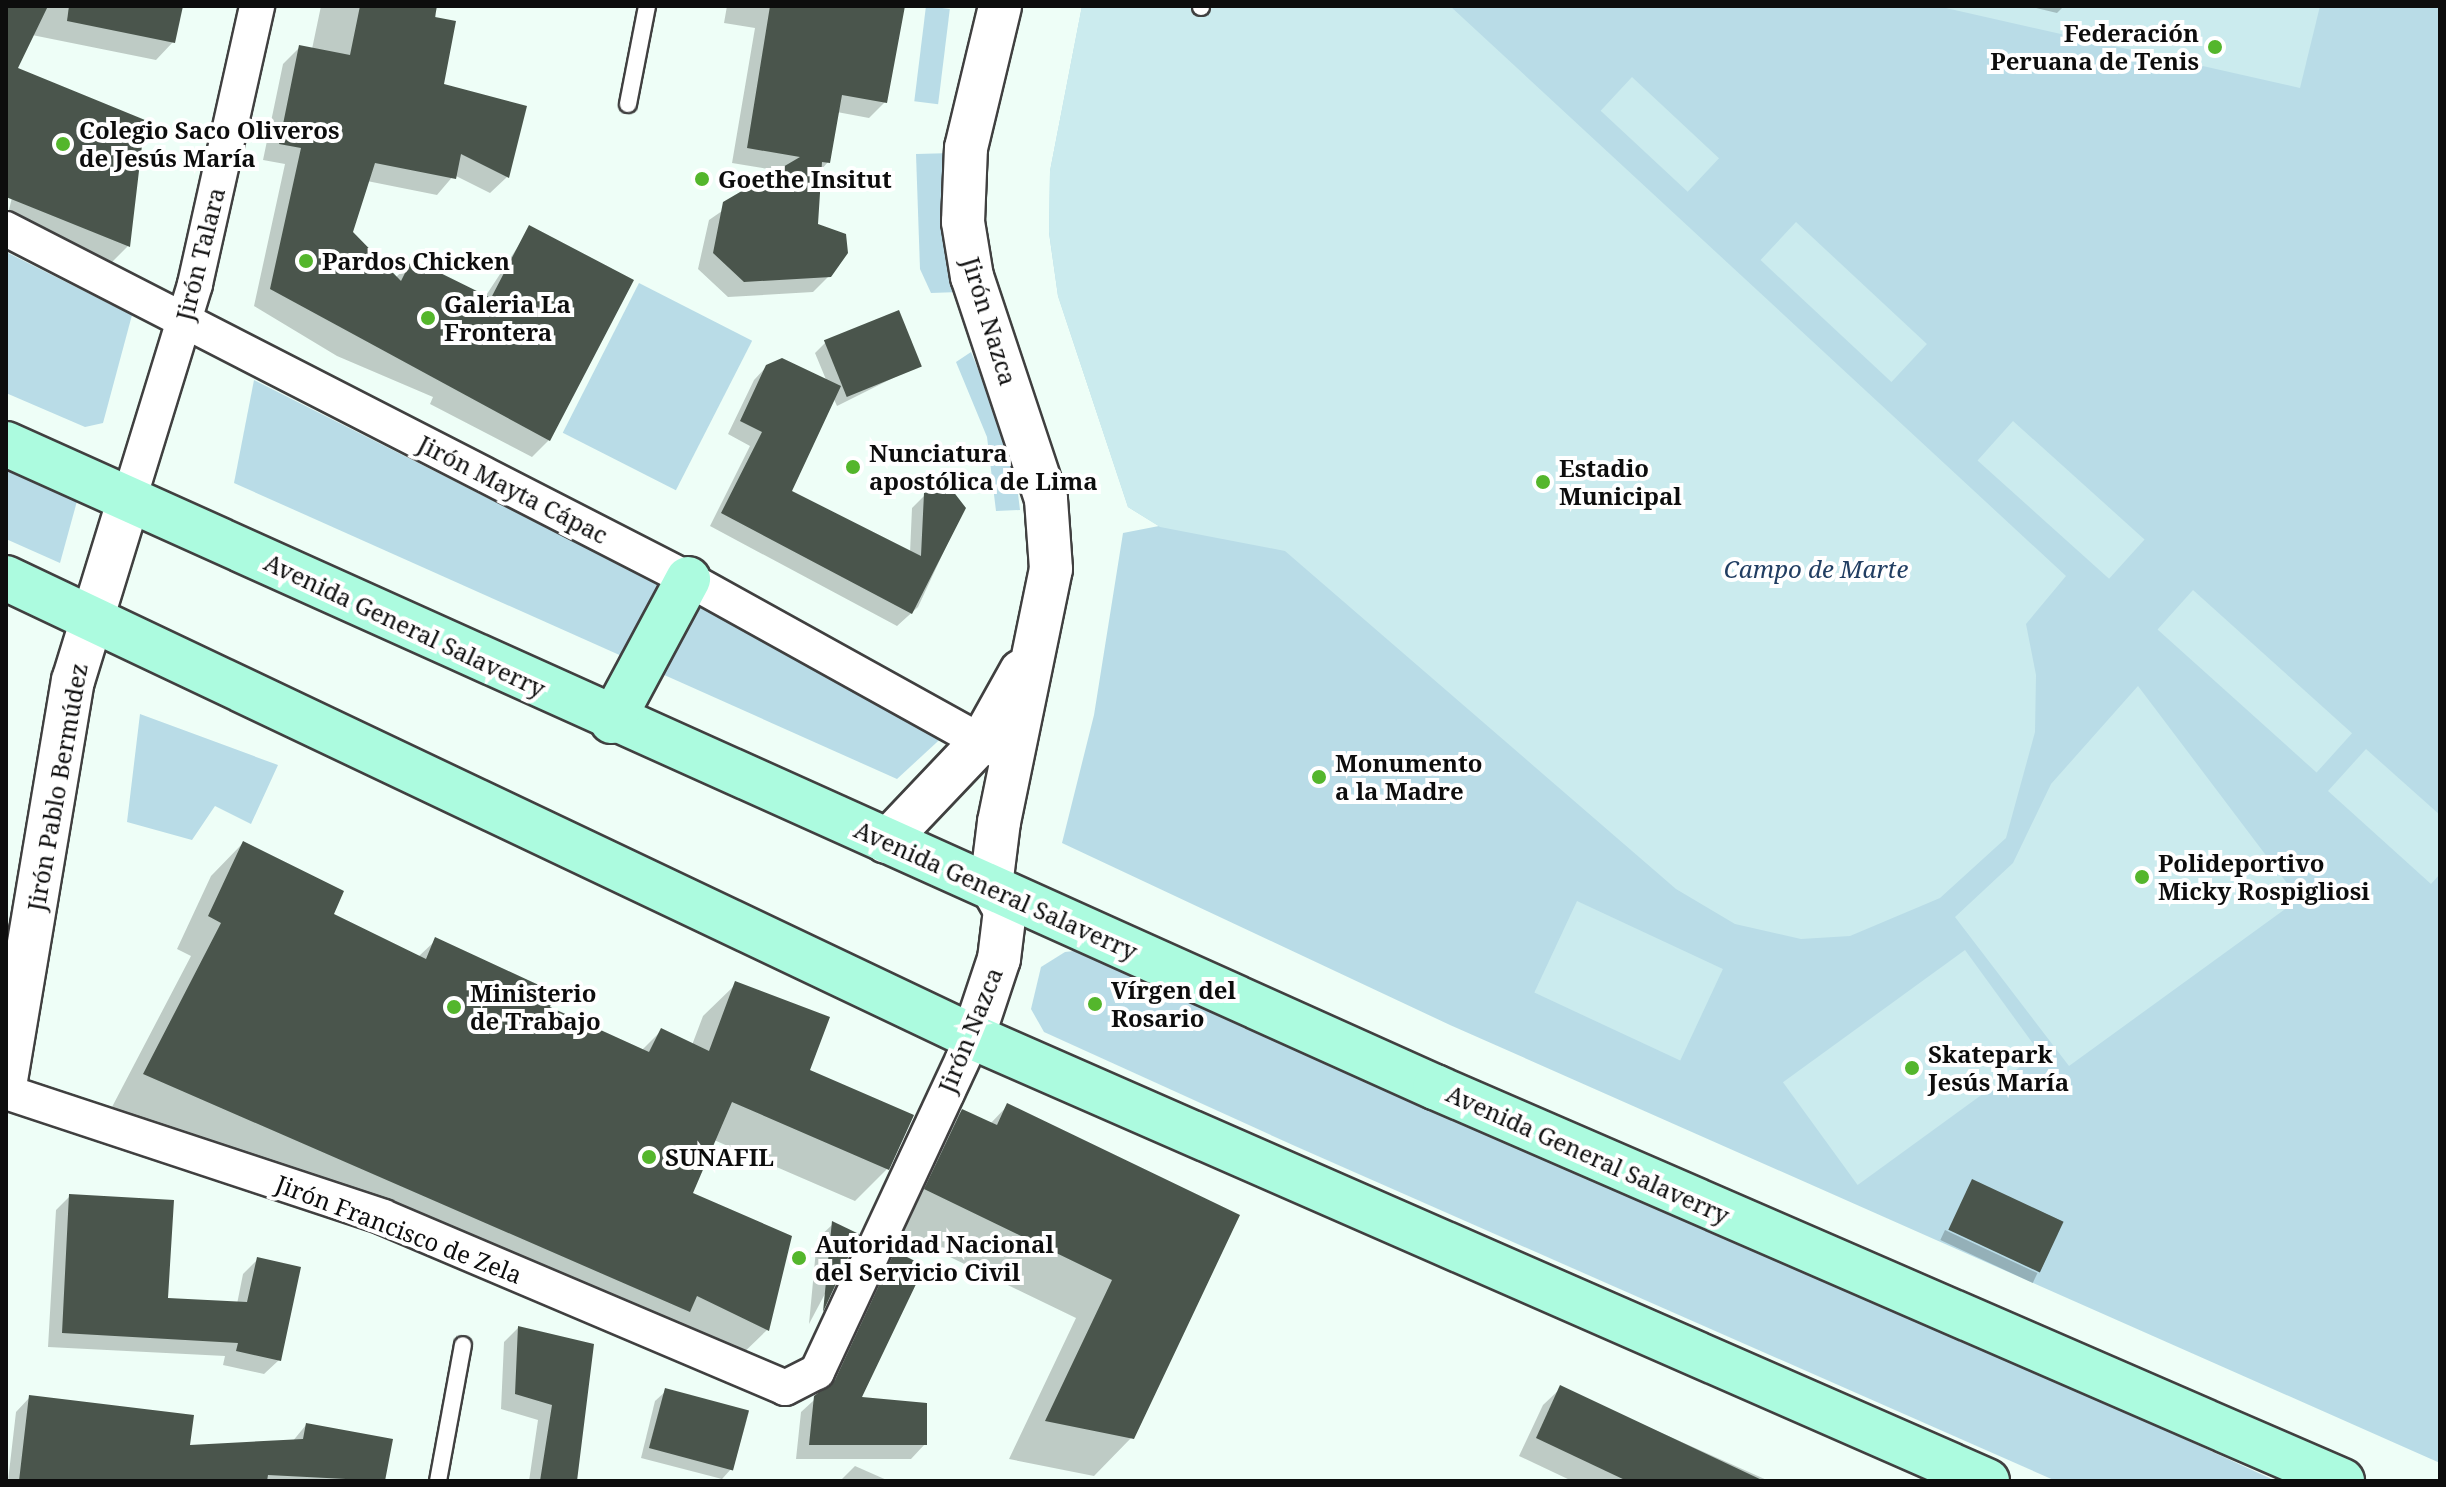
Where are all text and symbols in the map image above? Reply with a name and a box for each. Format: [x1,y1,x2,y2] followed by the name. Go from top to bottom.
[1990,19,2199,75] place label: Federación Peruana de Tenis
[2206,38,2224,56] marker: Federación Peruana de Tenis
[79,116,340,172] place label: Colegio Saco Oliveros de Jesús María
[54,135,72,153] marker: Colegio Saco Oliveros de Jesús María
[718,165,892,193] place label: Goethe Insitut
[693,170,711,188] marker: Goethe Insitut
[170,185,230,323] street label: Jirón Talara
[322,247,510,275] place label: Pardos Chicken
[297,252,315,270] marker: Pardos Chicken
[957,253,1023,389] street label: Jirón Nazca
[444,290,571,346] place label: Galeria La Frontera
[419,309,437,327] marker: Galeria La Frontera
[413,429,613,549] street label: Jirón Mayta Cápac
[869,439,1098,495] place label: Nunciatura apostólica de Lima
[1559,454,1682,510] place label: Estadio Municipal
[844,458,862,476] marker: Nunciatura apostólica de Lima
[1534,473,1552,491] marker: Estadio Municipal
[260,547,550,703] street label: Avenida General Salaverry
[1724,555,1908,583] park label: Campo de Marte
[21,661,93,913] street label: Jirón Pablo Bermúdez
[1335,749,1482,805] place label: Monumento a la Madre
[1310,768,1328,786] marker: Monumento a la Madre
[850,814,1142,966] street label: Avenida General Salaverry
[2158,849,2370,905] place label: Polideportivo Micky Rospigliosi
[2133,868,2151,886] marker: Polideportivo Micky Rospigliosi
[932,963,1008,1097] street label: Jirón Nazca
[1111,976,1236,1032] place label: Vírgen del Rosario
[470,979,601,1035] place label: Ministerio de Trabajo
[1086,995,1104,1013] marker: Vírgen del Rosario
[445,998,463,1016] marker: Ministerio de Trabajo
[1928,1040,2069,1096] place label: Skatepark Jesús María
[1903,1059,1921,1077] marker: Skatepark Jesús María
[1442,1078,1734,1230] street label: Avenida General Salaverry
[665,1143,774,1171] place label: SUNAFIL
[640,1148,658,1166] marker: SUNAFIL
[272,1169,526,1289] street label: Jirón Francisco de Zela
[815,1230,1054,1286] place label: Autoridad Nacional del Servicio Civil
[790,1249,808,1267] marker: Autoridad Nacional del Servicio Civil

